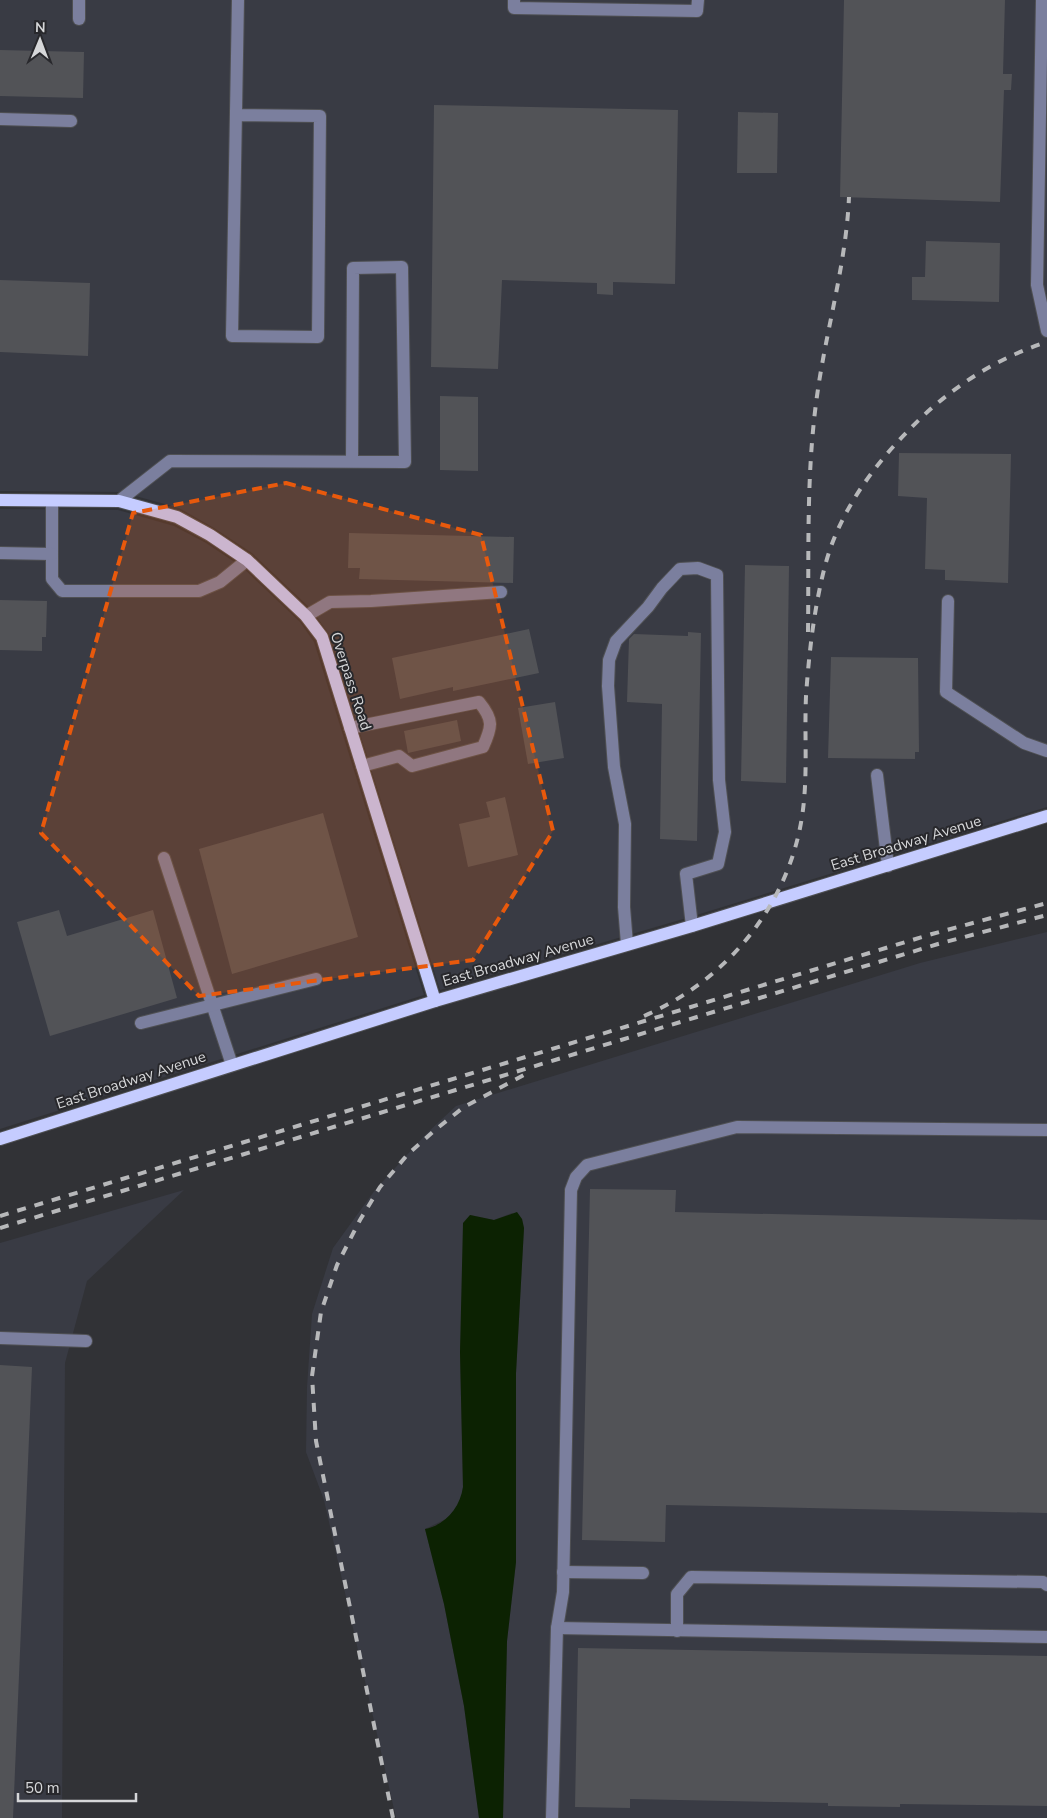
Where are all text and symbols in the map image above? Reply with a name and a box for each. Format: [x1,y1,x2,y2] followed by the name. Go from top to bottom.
[15,15,65,65] north arrow
[35,18,46,37] text: N
[326,629,376,733] street label: Overpass Road
[828,811,984,875] street label: East Broadway Avenue
[440,929,596,991] street label: East Broadway Avenue
[54,1046,208,1114] street label: East Broadway Avenue
[18,1770,135,1802] scale bar
[25,1778,60,1798] text: 50 m

